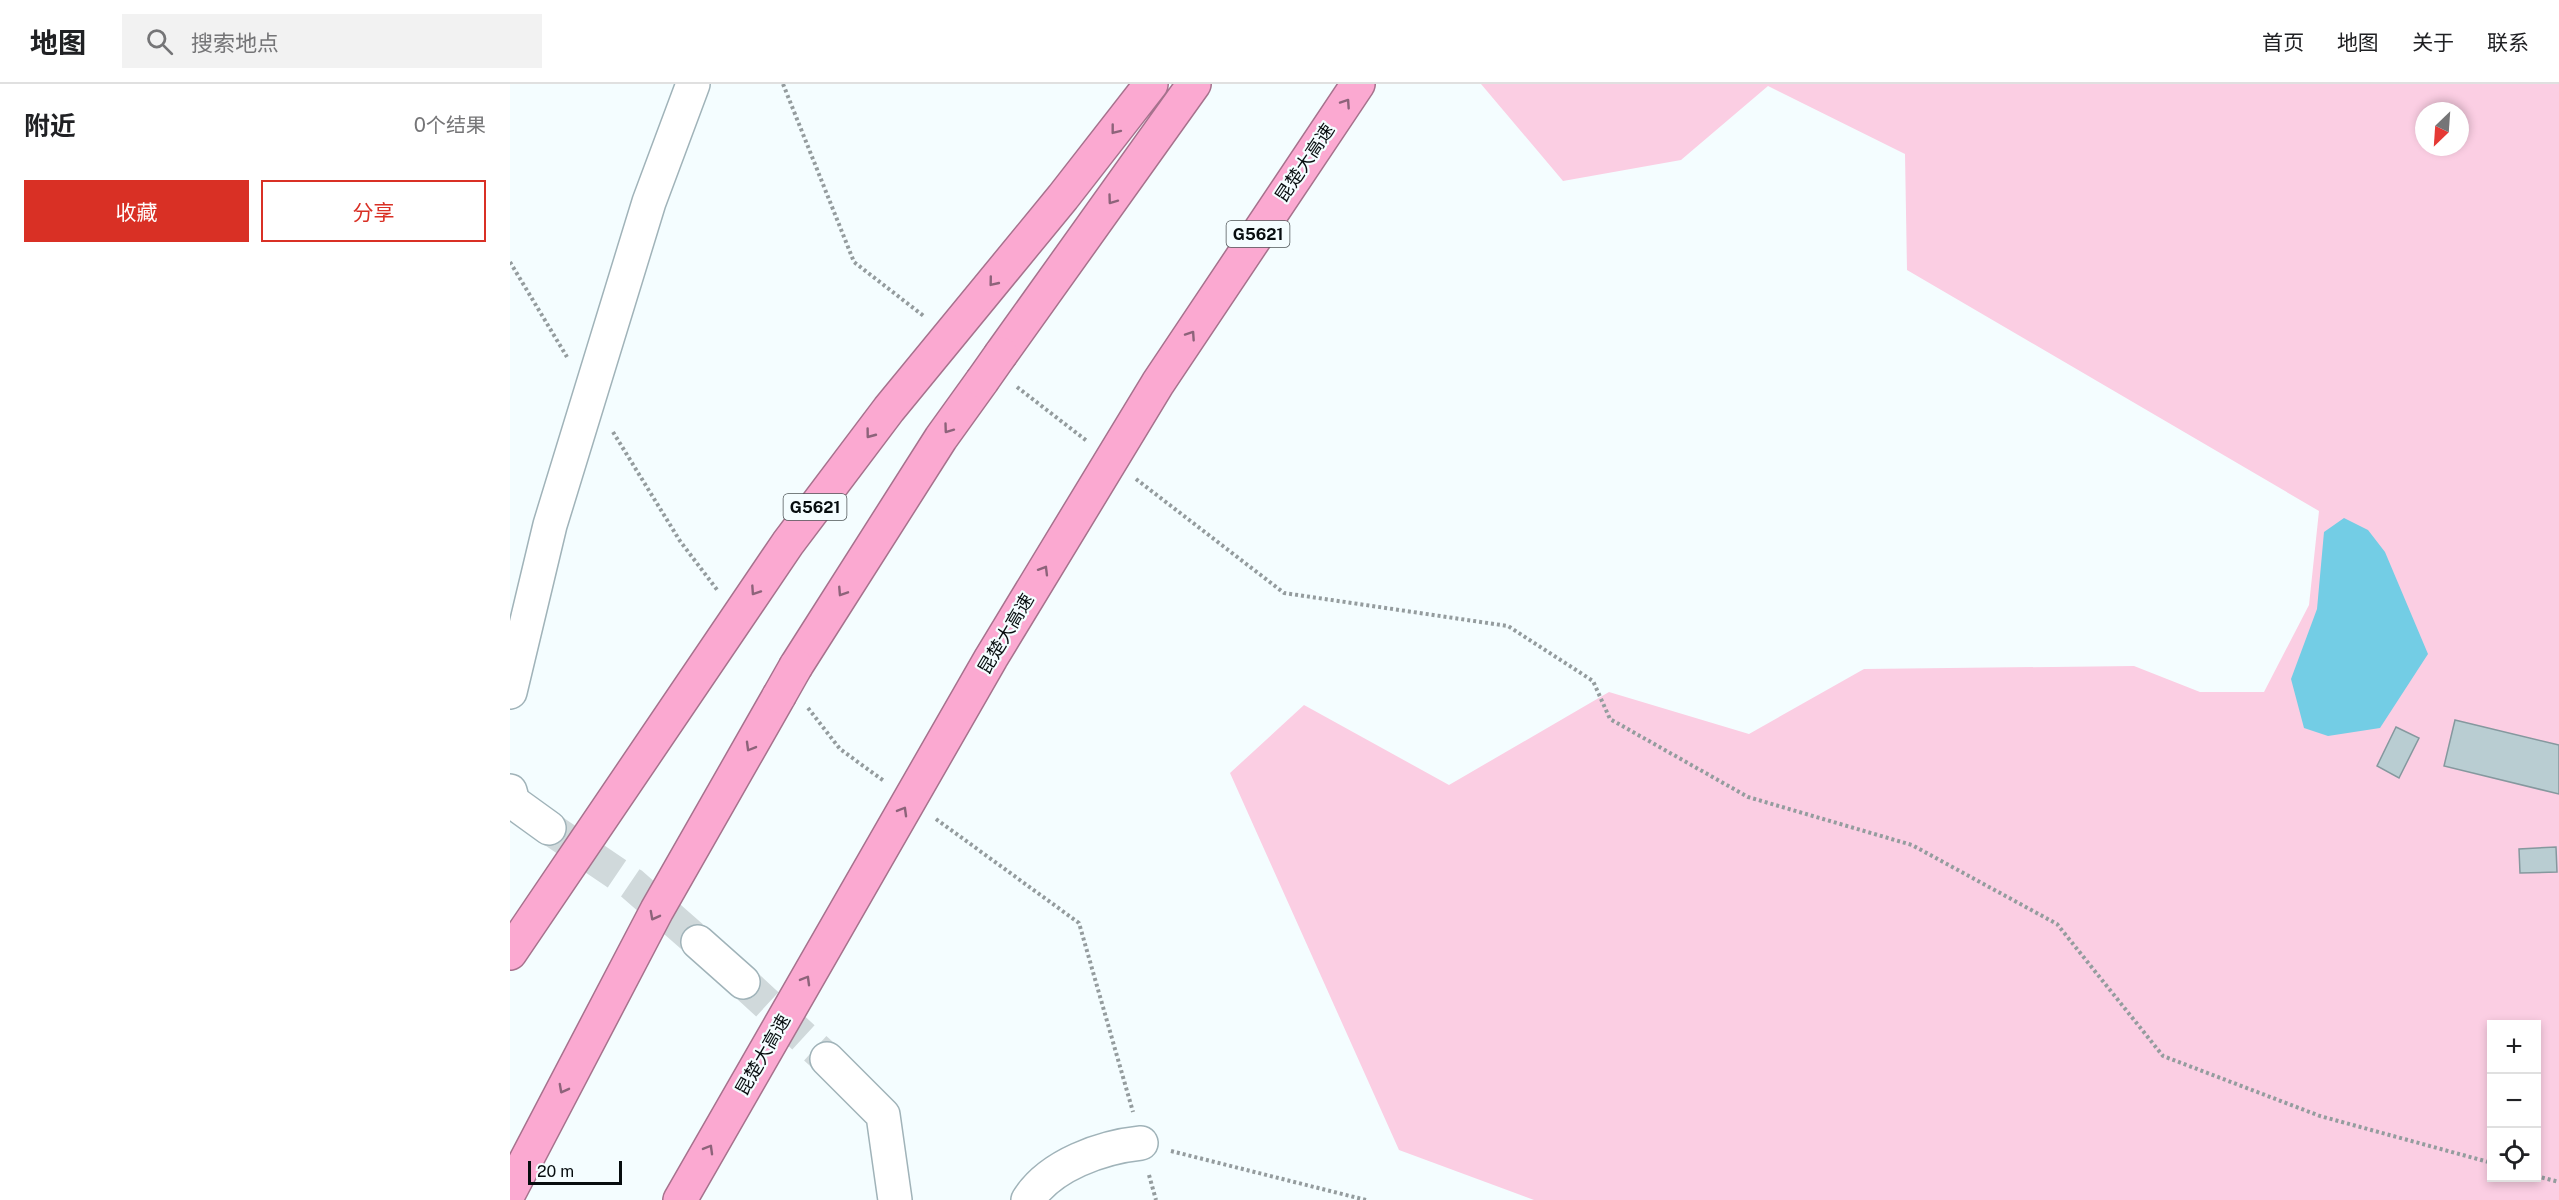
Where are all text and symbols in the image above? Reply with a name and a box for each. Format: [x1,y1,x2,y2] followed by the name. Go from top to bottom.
[122,14,542,68] search box
[143,25,176,58] icon: search
[30,26,86,59] text: 地图
[191,30,279,56] text: 搜索地点
[2262,30,2304,55] text: 首页
[2337,30,2379,55] text: 地图
[2412,30,2454,55] text: 关于
[2487,30,2529,55] text: 联系
[1339,99,1350,110] one-way arrow
[2415,102,2469,156] north arrow
[24,110,76,141] text: 附近
[414,113,486,137] text: 0个结果
[1271,120,1338,206] street label: 昆楚大高速
[1111,123,1122,134] one-way arrow
[24,180,249,242] button: 收藏
[261,180,486,242] button: 分享
[1108,194,1119,205] one-way arrow
[1226,221,1290,247] road number: G5621
[989,275,1000,286] one-way arrow
[1184,330,1195,341] one-way arrow
[944,422,955,433] one-way arrow
[867,427,878,438] one-way arrow
[784,494,846,520] road number: G5621
[1037,566,1049,576] one-way arrow
[751,584,762,595] one-way arrow
[839,586,850,597] one-way arrow
[973,590,1038,678] street label: 昆楚大高速
[746,741,757,751] one-way arrow
[895,807,907,817] one-way arrow
[650,910,661,921] one-way arrow
[798,976,810,986] one-way arrow
[731,1011,794,1099] street label: 昆楚大高速
[2487,1020,2541,1182] map controls
[2487,1020,2541,1074] button: +
[2487,1074,2541,1128] button: −
[559,1083,570,1093] one-way arrow
[2487,1128,2541,1182] button: locate
[702,1145,713,1155] one-way arrow
[528,1158,622,1186] scale bar
[537,1162,574,1181] text: 20 m

